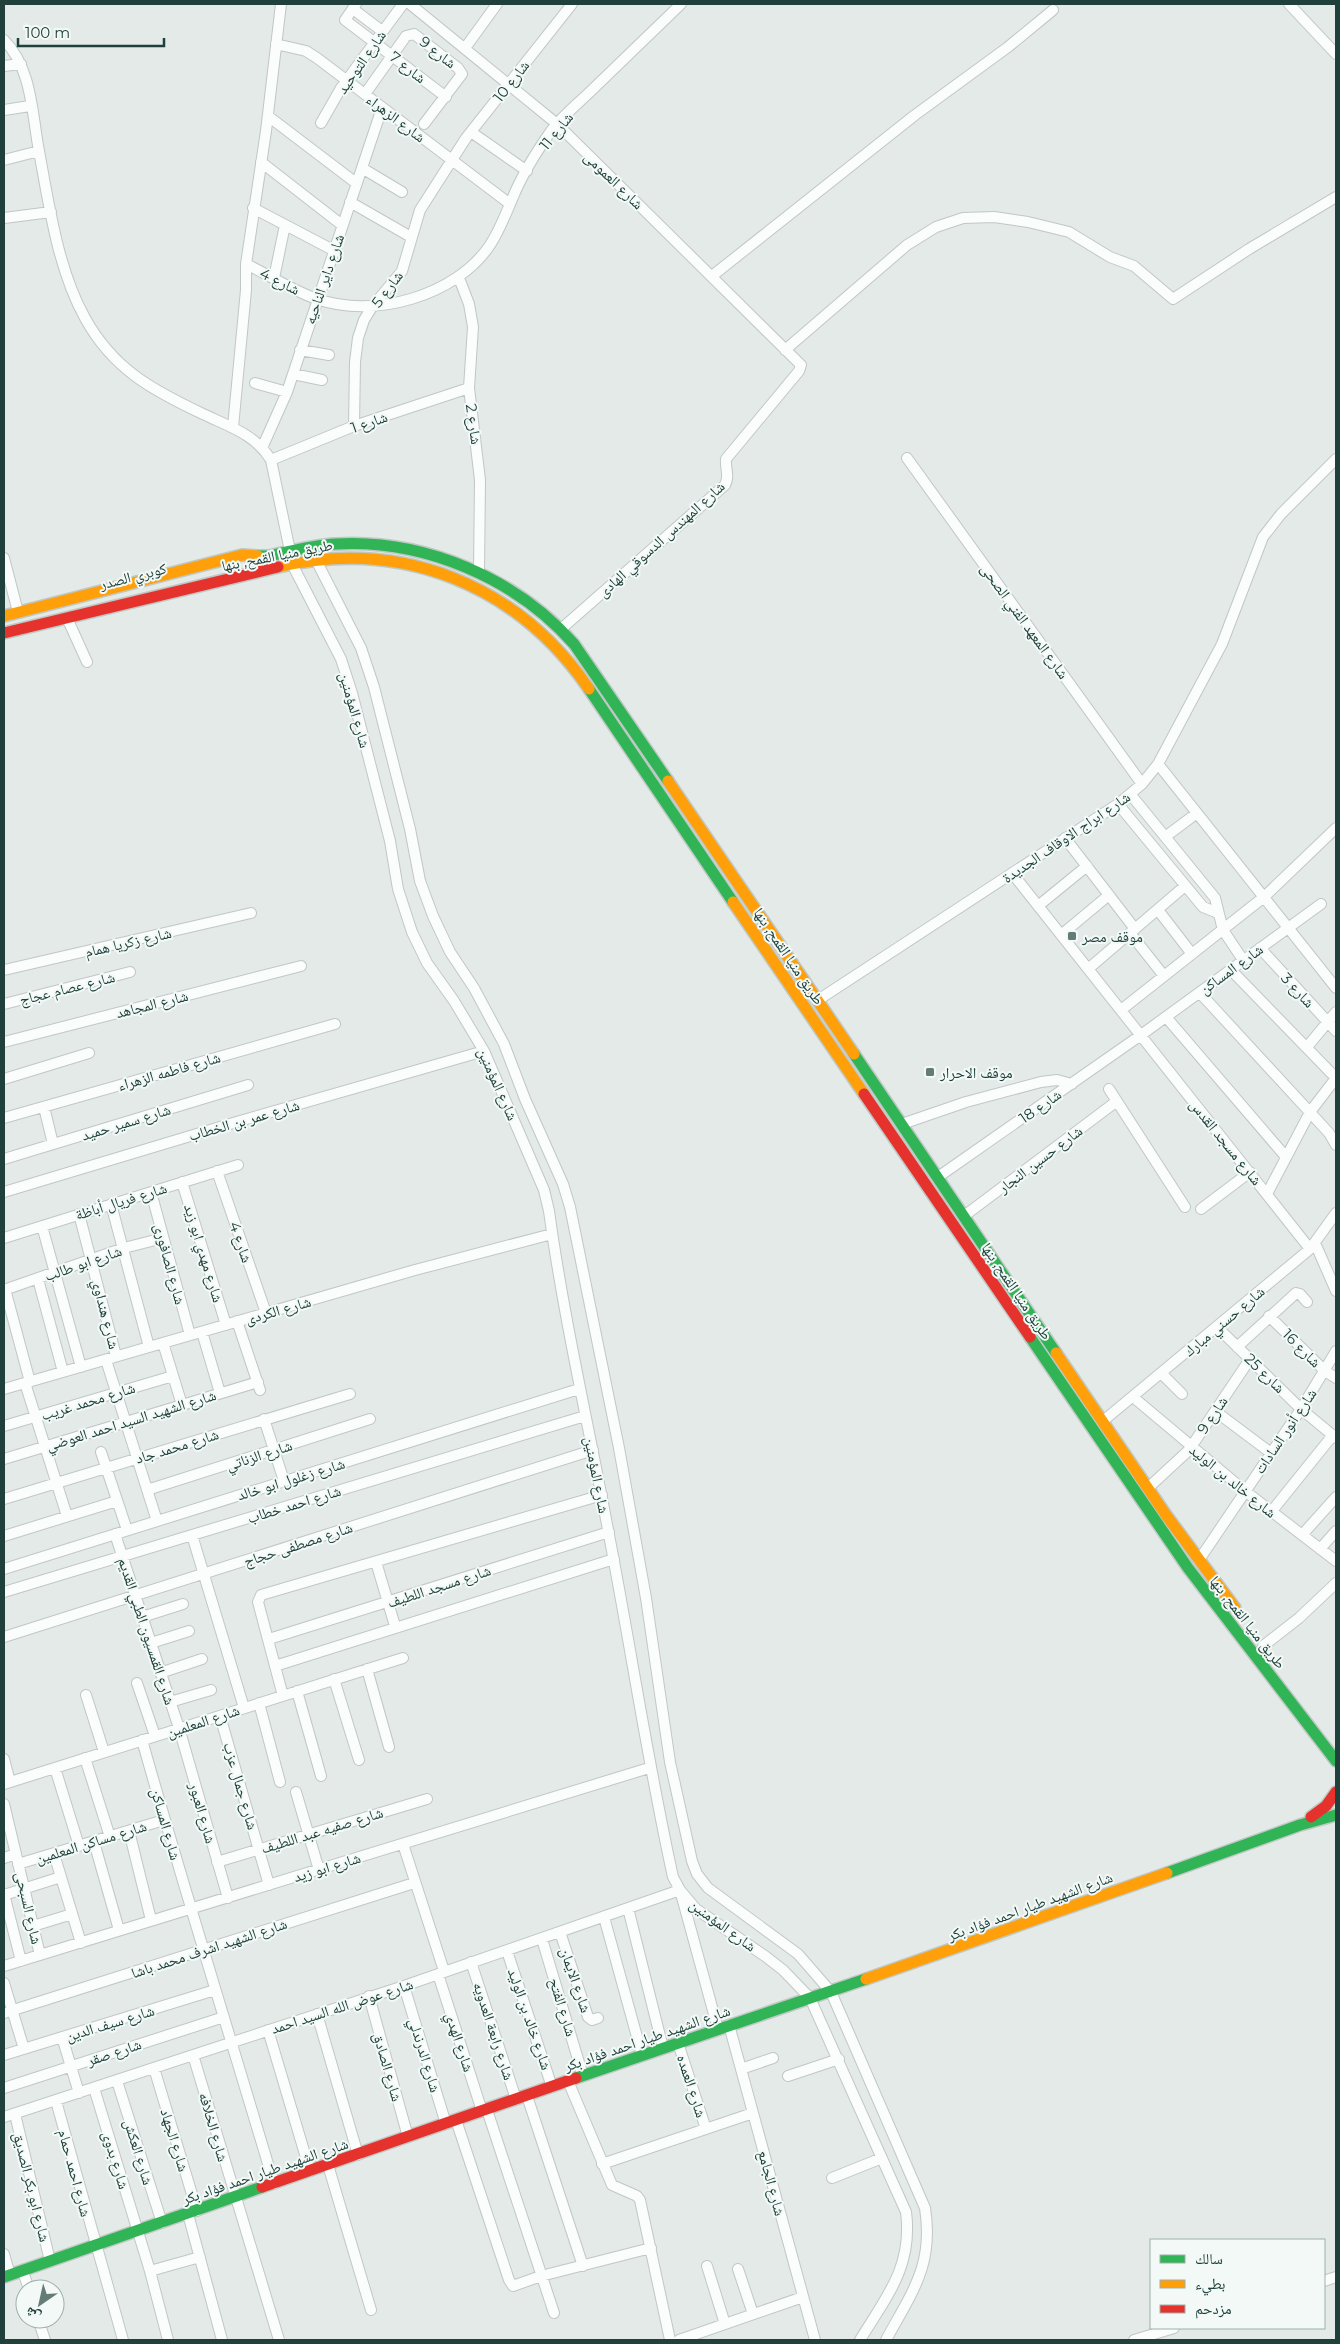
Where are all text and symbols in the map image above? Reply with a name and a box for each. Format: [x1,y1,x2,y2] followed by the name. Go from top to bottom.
[18,15,164,47] scale bar
[25,23,70,42] text: 100 m
[332,26,391,98] street label: شارع التوحيد
[415,32,460,73] street label: شارع 9
[385,47,430,88] street label: شارع 7
[489,56,534,106] street label: شارع 10
[362,90,429,147] street label: شارع الزهراء
[535,108,578,154] street label: شارع 11
[579,147,648,214] street label: شارع العمومى
[300,231,349,327] street label: شارع داير الناحيه
[256,263,303,300] street label: شارع 4
[367,267,408,312] street label: شارع 5
[461,402,486,446] street label: شارع 2
[348,407,390,438] street label: شارع 1
[593,477,731,603] street label: شارع المهندس الدسوقي الهادى
[220,535,334,576] street label: طريق منيا القمح, بنها
[97,559,169,596] street label: كوبري الصدر
[974,559,1073,684] street label: شارع المعهد الفني الصحى
[334,670,375,750] street label: شارع المؤمنين
[998,787,1134,888] street label: شارع ابراج الاوقاف الجديدة
[749,904,828,1009] street label: طريق منيا القمح, بنها
[83,923,174,962] street label: شارع زكريا همام
[1081,927,1143,946] place label: موقف مصر
[1066,930,1078,942] marker: موقف مصر
[1195,939,1267,999] street label: شارع المساكن
[17,967,117,1010] street label: شارع عصام عجاج
[1276,969,1319,1012] street label: شارع 3
[114,986,191,1023] street label: شارع المجاهد
[473,1045,523,1124] street label: شارع المؤمنين
[115,1047,223,1096] street label: شارع فاطمه الزهراء
[939,1063,1013,1082] place label: موقف الاحرار
[924,1066,936,1078] marker: موقف الاحرار
[1015,1085,1066,1128] street label: شارع 18
[186,1095,302,1146] street label: شارع عمر بن الخطاب
[1185,1095,1267,1190] street label: شارع مسجد القدس
[79,1099,173,1146] street label: شارع سمير حميد
[993,1121,1087,1198] street label: شارع حسين النجار
[73,1178,170,1225] street label: شارع فريال أباظة
[177,1201,228,1305] street label: شارع مهدي ابو زيد
[224,1219,257,1266] street label: شارع 4
[149,1221,190,1307] street label: شارع الصافورى
[977,1239,1056,1344] street label: طريق منيا القمح, بنها
[42,1241,124,1286] street label: شارع ابو طالب
[85,1277,124,1352] street label: شارع هنداوي
[1180,1282,1270,1362] street label: شارع حسني مبارك
[243,1292,314,1329] street label: شارع الكردى
[1278,1325,1325,1372] street label: شارع 16
[1240,1349,1289,1398] street label: شارع 25
[39,1378,138,1425] street label: شارع محمد غريب
[44,1385,219,1458] street label: شارع الشهيد السيد احمد العوضي
[1250,1385,1321,1478] street label: شارع أنور السادات
[1192,1392,1232,1438] street label: شارع 9
[133,1424,221,1469] street label: شارع محمد جاد
[223,1435,296,1477] street label: شارع الزناتي
[579,1435,614,1515] street label: شارع المؤمنين
[1185,1440,1280,1523] street label: شارع خالد بن الوليد
[235,1454,348,1505] street label: شارع زغلول ابو خالد
[245,1481,344,1528] street label: شارع احمد خطاب
[241,1517,355,1571] street label: شارع مصطفى حجاج
[112,1555,180,1708] street label: شارع القمسيون الطبي القديم
[385,1560,494,1613] street label: شارع مسجد اللطيف
[1205,1572,1290,1673] street label: طريق منيا القمح, بنها
[164,1700,242,1743] street label: شارع المعلمين
[218,1740,263,1832] street label: شارع جمال عزب
[184,1779,221,1846] street label: شارع العبور
[146,1786,185,1863] street label: شارع المساكن
[259,1802,386,1859] street label: شارع صفيه عبد اللطيف
[33,1816,149,1869] street label: شارع مساكن المعلمين
[291,1848,363,1887] street label: شارع ابو زيد
[944,1867,1116,1946] street label: شارع الشهيد طيار احمد فؤاد بكر
[10,1870,47,1946] street label: شارع السبحى
[685,1894,760,1956] street label: شارع المؤمنين
[129,1914,290,1983] street label: شارع الشهيد اشرف محمد باشا
[555,1945,596,2016] street label: شارع الايمان
[503,1966,556,2073] street label: شارع خالد بن الوليد
[269,1974,416,2039] street label: شارع عوض الله السيد احمد
[544,1975,581,2039] street label: شارع الفتح
[468,1980,519,2083] street label: شارع رابعة العدويه
[63,2000,157,2046] street label: شارع سيف الدين
[560,2001,733,2077] street label: شارع الشهيد طيار احمد فؤاد بكر
[439,2010,479,2075] street label: شارع الهدي
[402,2015,445,2095] street label: شارع الدرندلي
[368,2030,407,2104] street label: شارع الصادق
[83,2034,144,2071] street label: شارع صقر
[672,2052,711,2120] street label: شارع العمده
[194,2090,233,2164] street label: شارع الخلافه
[155,2106,194,2174] street label: شارع الجهاد
[119,2117,158,2187] street label: شارع العكش
[53,2127,96,2219] street label: شارع احمد حمام
[97,2129,134,2192] street label: شارع بدوى
[8,2130,55,2244] street label: شارع ابو بكر الصديق
[178,2134,351,2210] street label: شارع الشهيد طيار احمد فؤاد بكر
[753,2148,790,2218] street label: شارع الجامع
[1150,2239,1325,2329] legend
[1195,2249,1223,2268] text: سالك
[1195,2274,1225,2296] text: بطيء
[15,2279,65,2329] north arrow
[1195,2299,1232,2319] text: مزدحم
[21,2303,44,2326] text: ش

